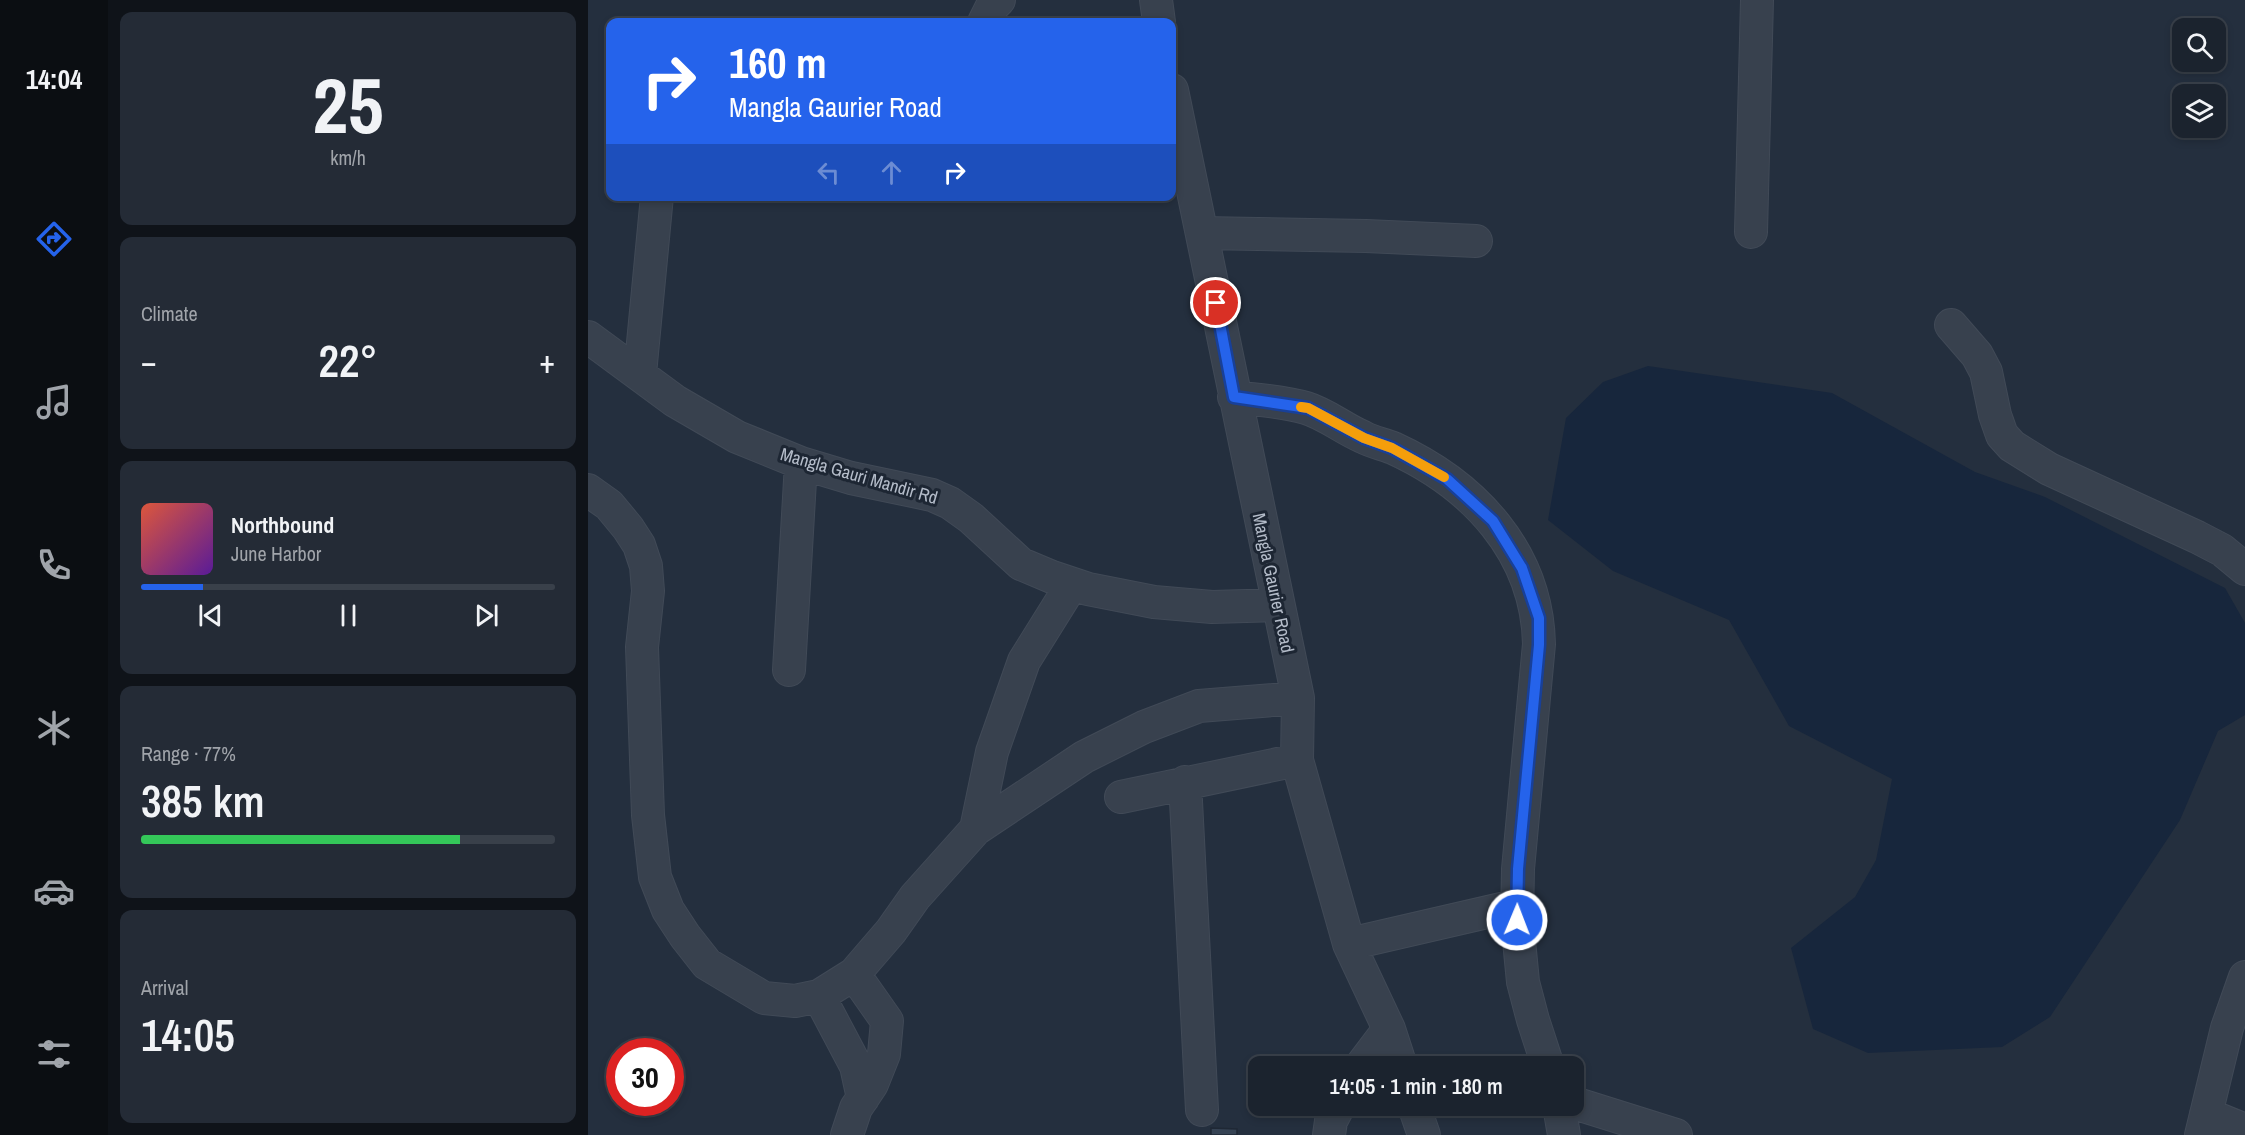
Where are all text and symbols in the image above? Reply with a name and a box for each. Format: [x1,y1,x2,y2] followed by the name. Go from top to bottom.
[2172,18,2226,138] map controls
[2172,18,2226,72] button: search
[729,35,827,91] text: 160 m
[630,42,708,120] icon: right
[312,52,384,157] text: 25
[26,61,82,97] text: 14:04
[2172,84,2226,138] button: layers
[729,89,942,125] text: Mangla Gaurier Road
[330,144,366,171] text: km/h
[812,156,845,189] icon: left
[875,156,908,189] icon: ahead
[938,156,971,189] icon: right
[33,218,75,260] icon: directions
[1190,277,1241,328] pin
[1199,286,1232,319] icon: arrive
[141,300,198,327] text: Climate
[318,330,378,391] text: 22°
[141,339,157,383] text: −
[539,339,555,383] text: +
[33,381,75,423] icon: music
[778,441,941,510] street label: Mangla Gauri Mandir Rd
[231,510,334,540] text: Northbound
[1247,511,1300,655] street label: Mangla Gaurier Road
[231,540,321,567] text: June Harbor
[33,544,75,586] icon: phone
[194,599,227,632] icon: previous
[332,599,365,632] icon: pause
[470,599,503,632] icon: next
[33,707,75,749] icon: climate
[141,740,236,767] text: Range · 77%
[141,770,265,831] text: 385 km
[33,870,75,912] icon: car
[1485,888,1549,952] position arrow
[141,974,188,1001] text: Arrival
[141,1004,235,1065] text: 14:05
[33,1033,75,1075] icon: filters
[606,1038,684,1116] speed limit sign: 30
[1329,1071,1503,1101] text: 14:05 · 1 min · 180 m

